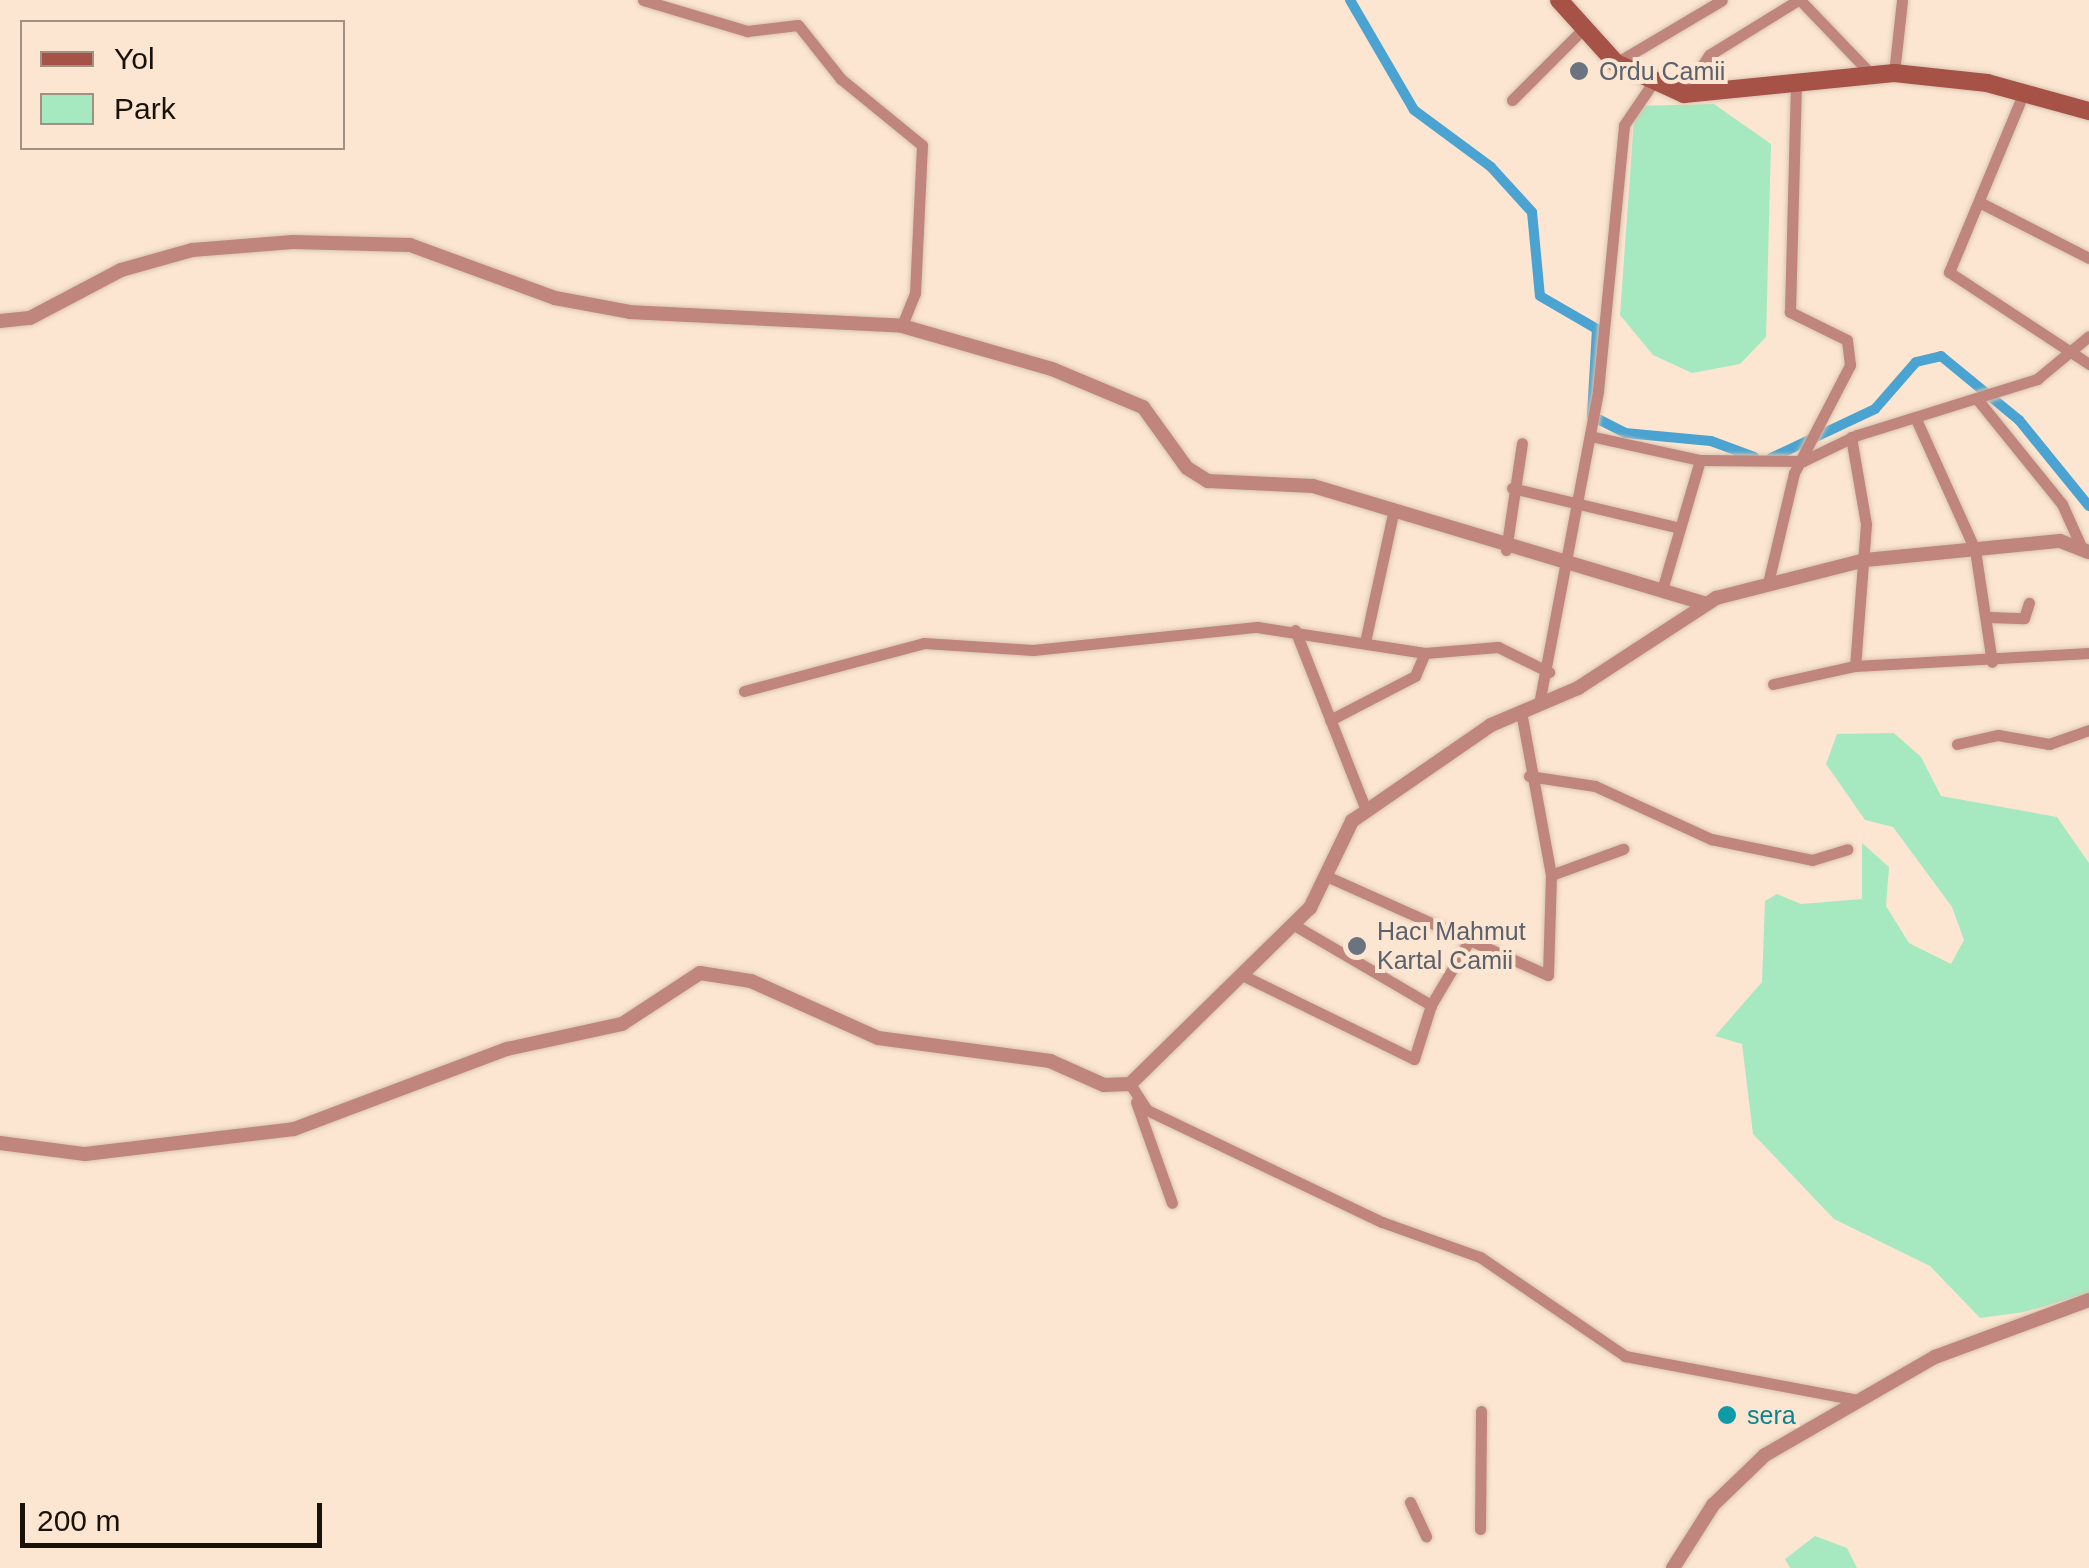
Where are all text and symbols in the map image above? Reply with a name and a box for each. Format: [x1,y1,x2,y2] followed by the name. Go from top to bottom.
[20,20,345,150] legend
[114,42,155,75] text: Yol
[1599,56,1725,86] place label: Ordu Camii
[1568,60,1590,82] marker: Ordu Camii
[114,92,176,125] text: Park
[1377,917,1526,976] place label: Hacı Mahmut Kartal Camii
[1346,935,1368,957] marker: Hacı Mahmut Kartal Camii
[1747,1400,1796,1430] place label: sera
[1716,1404,1738,1426] marker: sera
[25,1483,328,1545] scale bar
[37,1504,120,1537] text: 200 m

